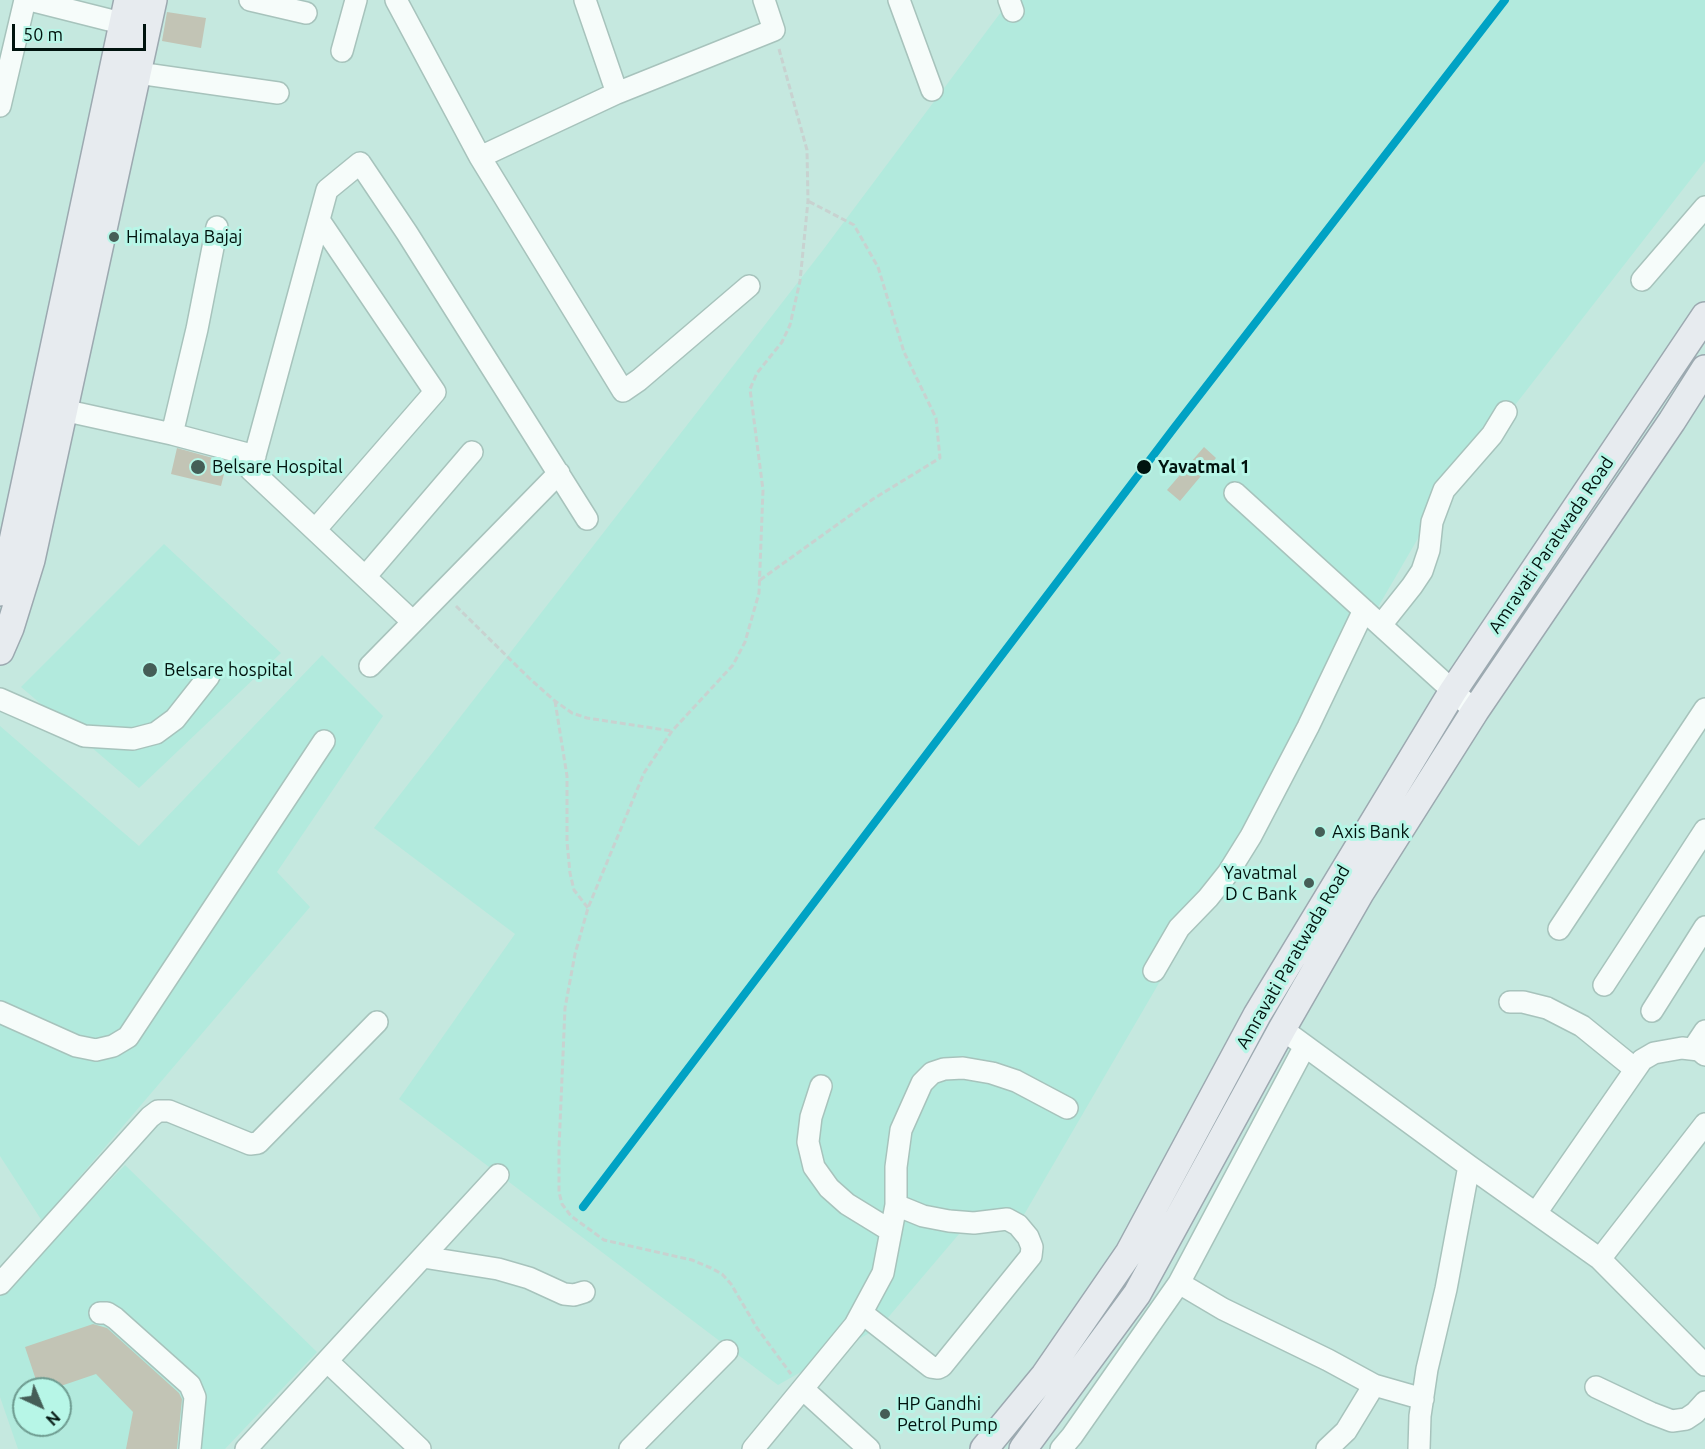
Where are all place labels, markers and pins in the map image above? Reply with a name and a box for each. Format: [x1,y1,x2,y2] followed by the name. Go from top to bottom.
[126,226,242,248] place label: Himalaya Bajaj
[107,230,121,244] marker: Himalaya Bajaj
[212,456,343,478] place label: Belsare Hospital
[1158,456,1250,478] place label: Yavatmal 1
[189,458,207,476] marker: Belsare Hospital
[1135,458,1153,476] marker: Yavatmal 1
[164,659,293,681] place label: Belsare hospital
[141,661,159,679] marker: Belsare hospital
[1332,821,1410,843] place label: Axis Bank
[1313,825,1327,839] marker: Axis Bank
[1223,862,1297,904] place label: Yavatmal D C Bank
[1302,876,1316,890] marker: Yavatmal D C Bank
[897,1393,998,1436] place label: HP Gandhi Petrol Pump
[878,1407,892,1421] marker: HP Gandhi Petrol Pump

